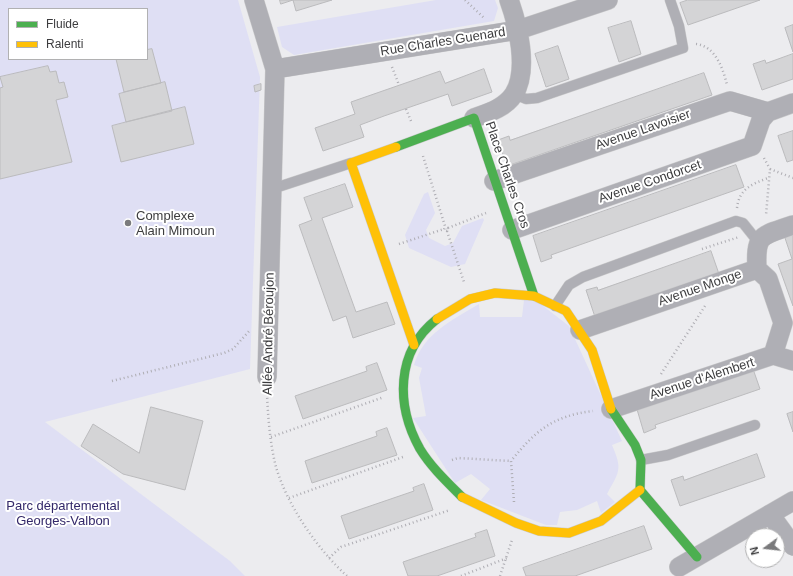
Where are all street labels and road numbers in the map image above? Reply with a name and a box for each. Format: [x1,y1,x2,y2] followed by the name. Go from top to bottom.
[379,24,507,60] street label: Rue Charles Guenard
[593,106,693,154] street label: Avenue Lavoisier
[481,120,533,230] street label: Place Charles Cros
[597,157,703,207] street label: Avenue Condorcet
[656,266,744,310] street label: Avenue Monge
[260,272,278,396] street label: Allée André Béroujon
[648,355,756,403] street label: Avenue d'Alembert

